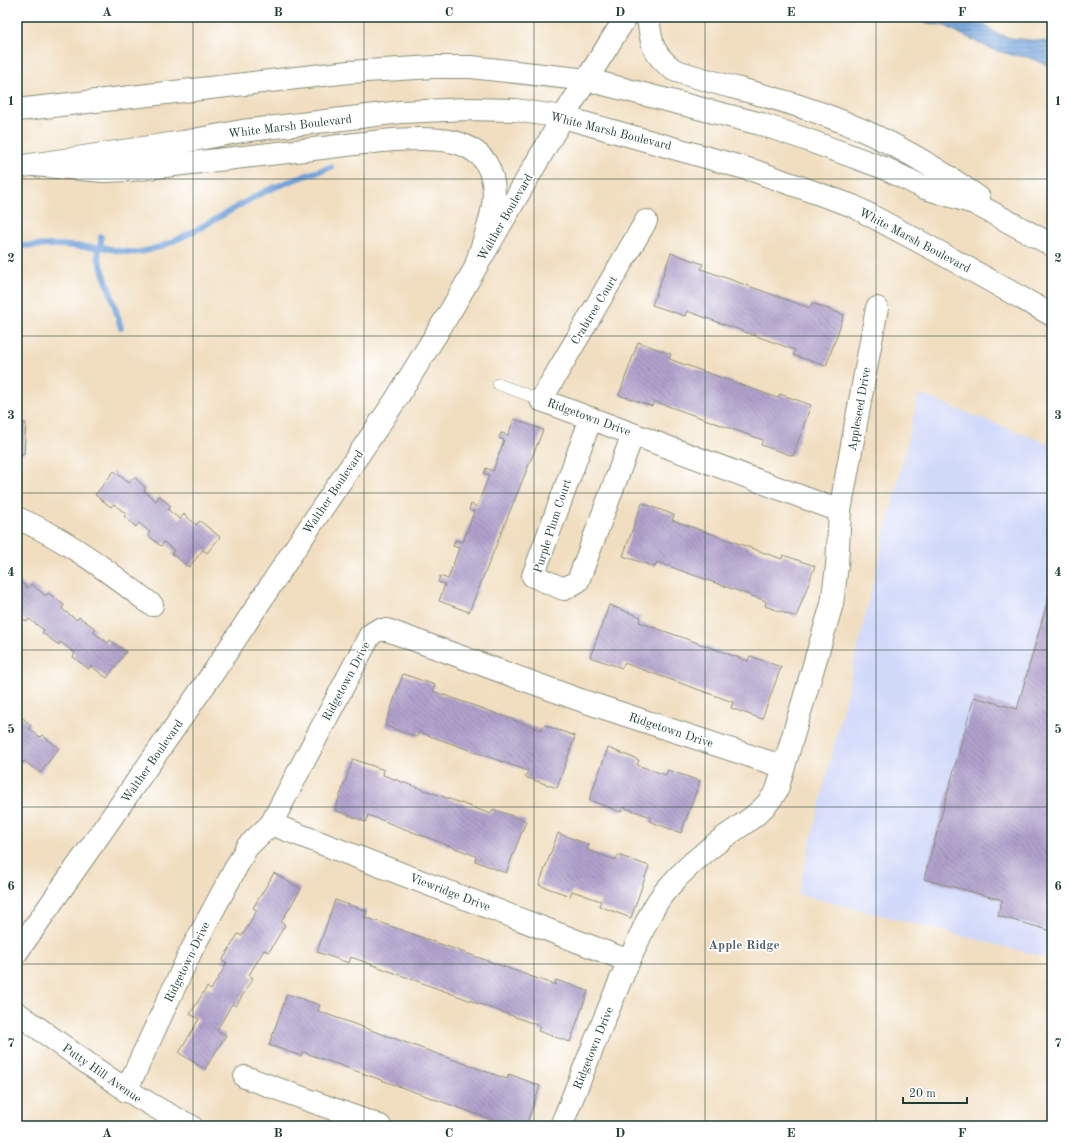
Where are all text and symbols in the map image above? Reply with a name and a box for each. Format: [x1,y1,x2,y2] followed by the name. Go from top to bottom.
[102,6,112,19] text: A
[273,6,283,19] text: B
[445,6,453,19] text: C
[615,6,625,19] text: D
[787,6,796,19] text: E
[958,6,967,19] text: F
[7,95,15,108] text: 1
[1054,95,1062,108] text: 1
[549,111,672,153] street label: White Marsh Boulevard
[228,113,352,141] street label: White Marsh Boulevard
[476,172,536,263] street label: Walther Boulevard
[857,206,972,275] street label: White Marsh Boulevard
[7,252,15,265] text: 2
[1054,252,1062,265] text: 2
[570,274,620,347] street label: Crabtree Court
[847,366,873,452] street label: Appleseed Drive
[545,397,633,439] street label: Ridgetown Drive
[7,409,15,422] text: 3
[1054,409,1062,422] text: 3
[301,449,366,537] street label: Walther Boulevard
[532,478,574,575] street label: Purple Plum Court
[7,566,15,579] text: 4
[1054,566,1062,579] text: 4
[321,639,373,723] street label: Ridgetown Drive
[627,712,715,750] street label: Ridgetown Drive
[120,718,186,805] street label: Walther Boulevard
[7,723,15,736] text: 5
[1054,723,1062,736] text: 5
[408,872,492,914] street label: Viewridge Drive
[7,880,15,893] text: 6
[1054,880,1062,893] text: 6
[163,920,213,1005] street label: Ridgetown Drive
[708,939,780,952] district label: Apple Ridge
[572,1005,616,1091] street label: Ridgetown Drive
[7,1037,15,1050] text: 7
[1054,1037,1062,1050] text: 7
[60,1042,143,1106] street label: Putty Hill Avenue
[903,1079,967,1105] scale bar
[909,1088,936,1100] text: 20 m
[102,1127,112,1140] text: A
[273,1127,283,1140] text: B
[445,1127,453,1140] text: C
[615,1127,625,1140] text: D
[787,1127,796,1140] text: E
[958,1127,967,1140] text: F

